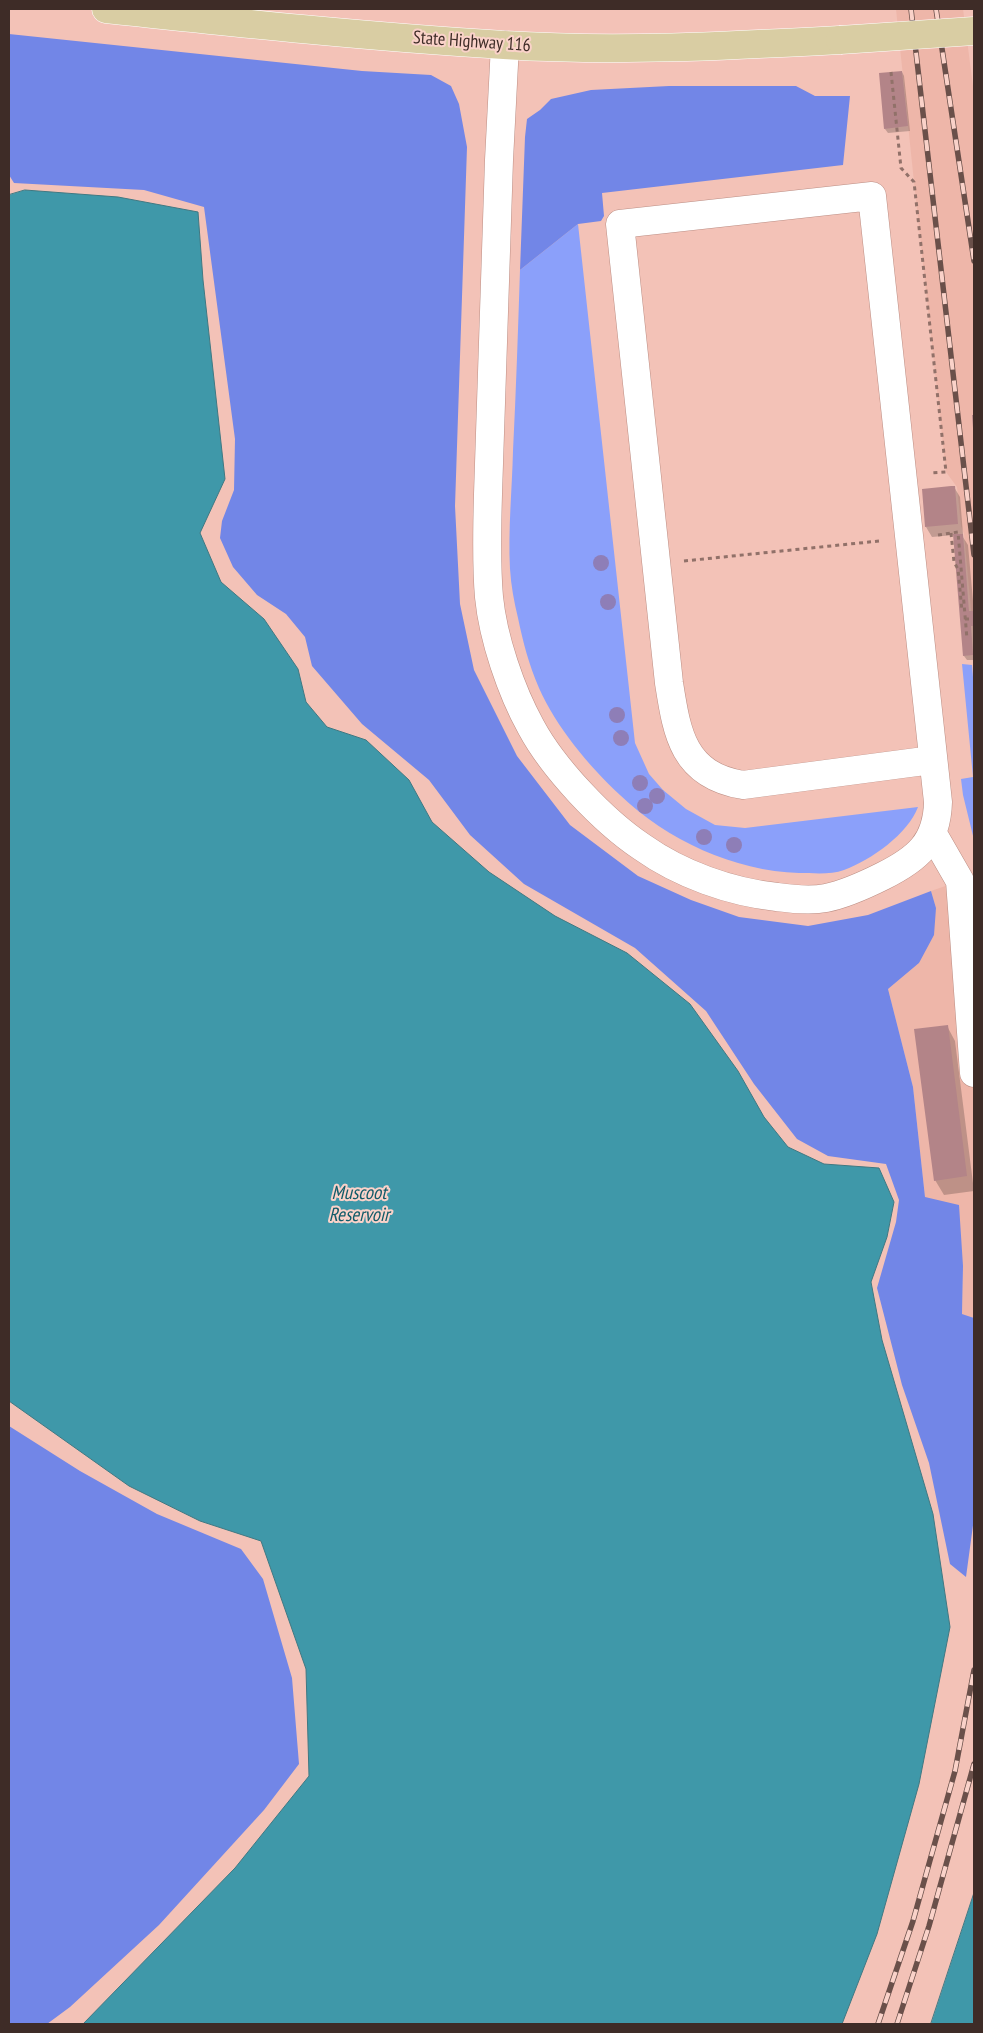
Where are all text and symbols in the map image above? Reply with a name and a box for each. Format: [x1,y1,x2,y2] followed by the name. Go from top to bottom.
[412,27,532,57] street label: State Highway 116
[329,1183,389,1227] water label: Muscoot Reservoir

